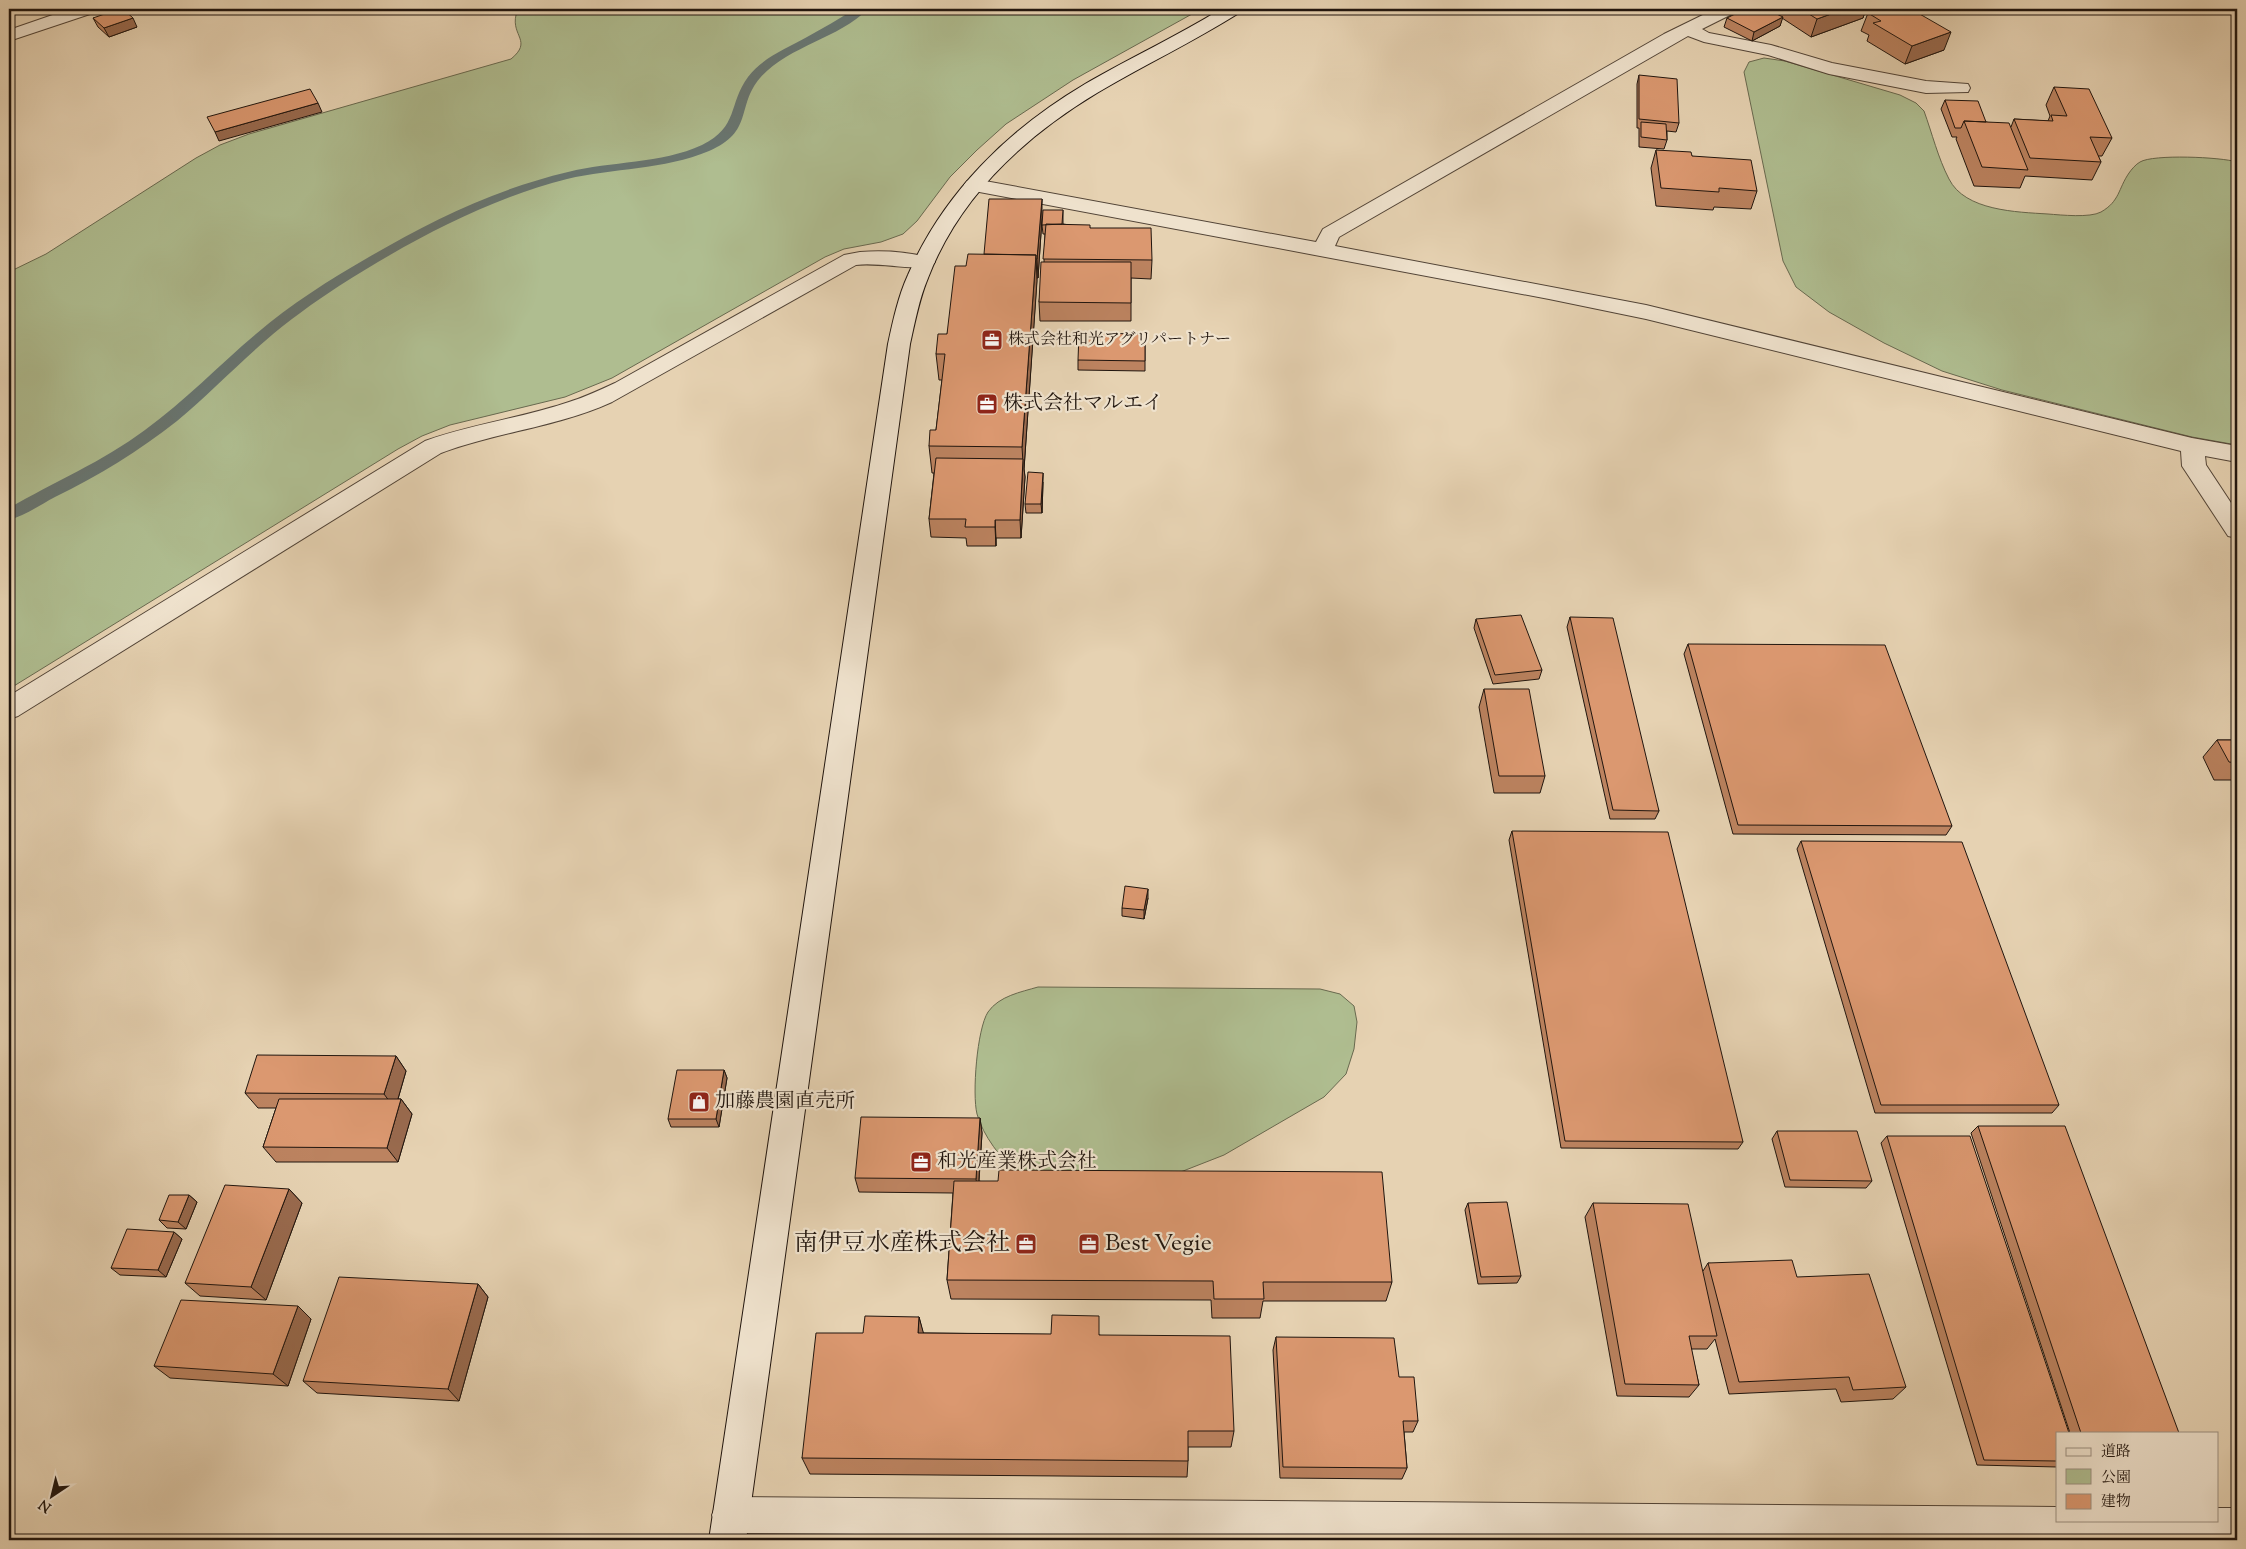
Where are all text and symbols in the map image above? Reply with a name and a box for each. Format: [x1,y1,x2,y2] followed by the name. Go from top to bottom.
[980,328,1004,352] office icon: 株式会社和光アグリパートナー
[1008,329,1231,352] place label: 株式会社和光アグリパートナー
[1003,390,1163,419] place label: 株式会社マルエイ
[975,392,999,416] office icon: 株式会社マルエイ
[715,1088,855,1117] place label: 加藤農園直売所
[687,1090,711,1114] shop icon: 加藤農園直売所
[937,1148,1097,1177] place label: 和光産業株式会社
[909,1150,933,1174] office icon: 和光産業株式会社
[794,1227,1010,1261] place label: 南伊豆水産株式会社
[1105,1227,1212,1261] place label: Best Vegie
[1014,1232,1038,1256] office icon: 南伊豆水産株式会社
[1077,1232,1101,1256] office icon: Best Vegie
[2056,1432,2218,1522] legend
[2101,1442,2131,1463] text: 道路
[2101,1468,2131,1489] text: 公園
[28,1472,78,1522] north arrow
[2101,1492,2131,1513] text: 建物
[35,1494,56,1516] text: N

